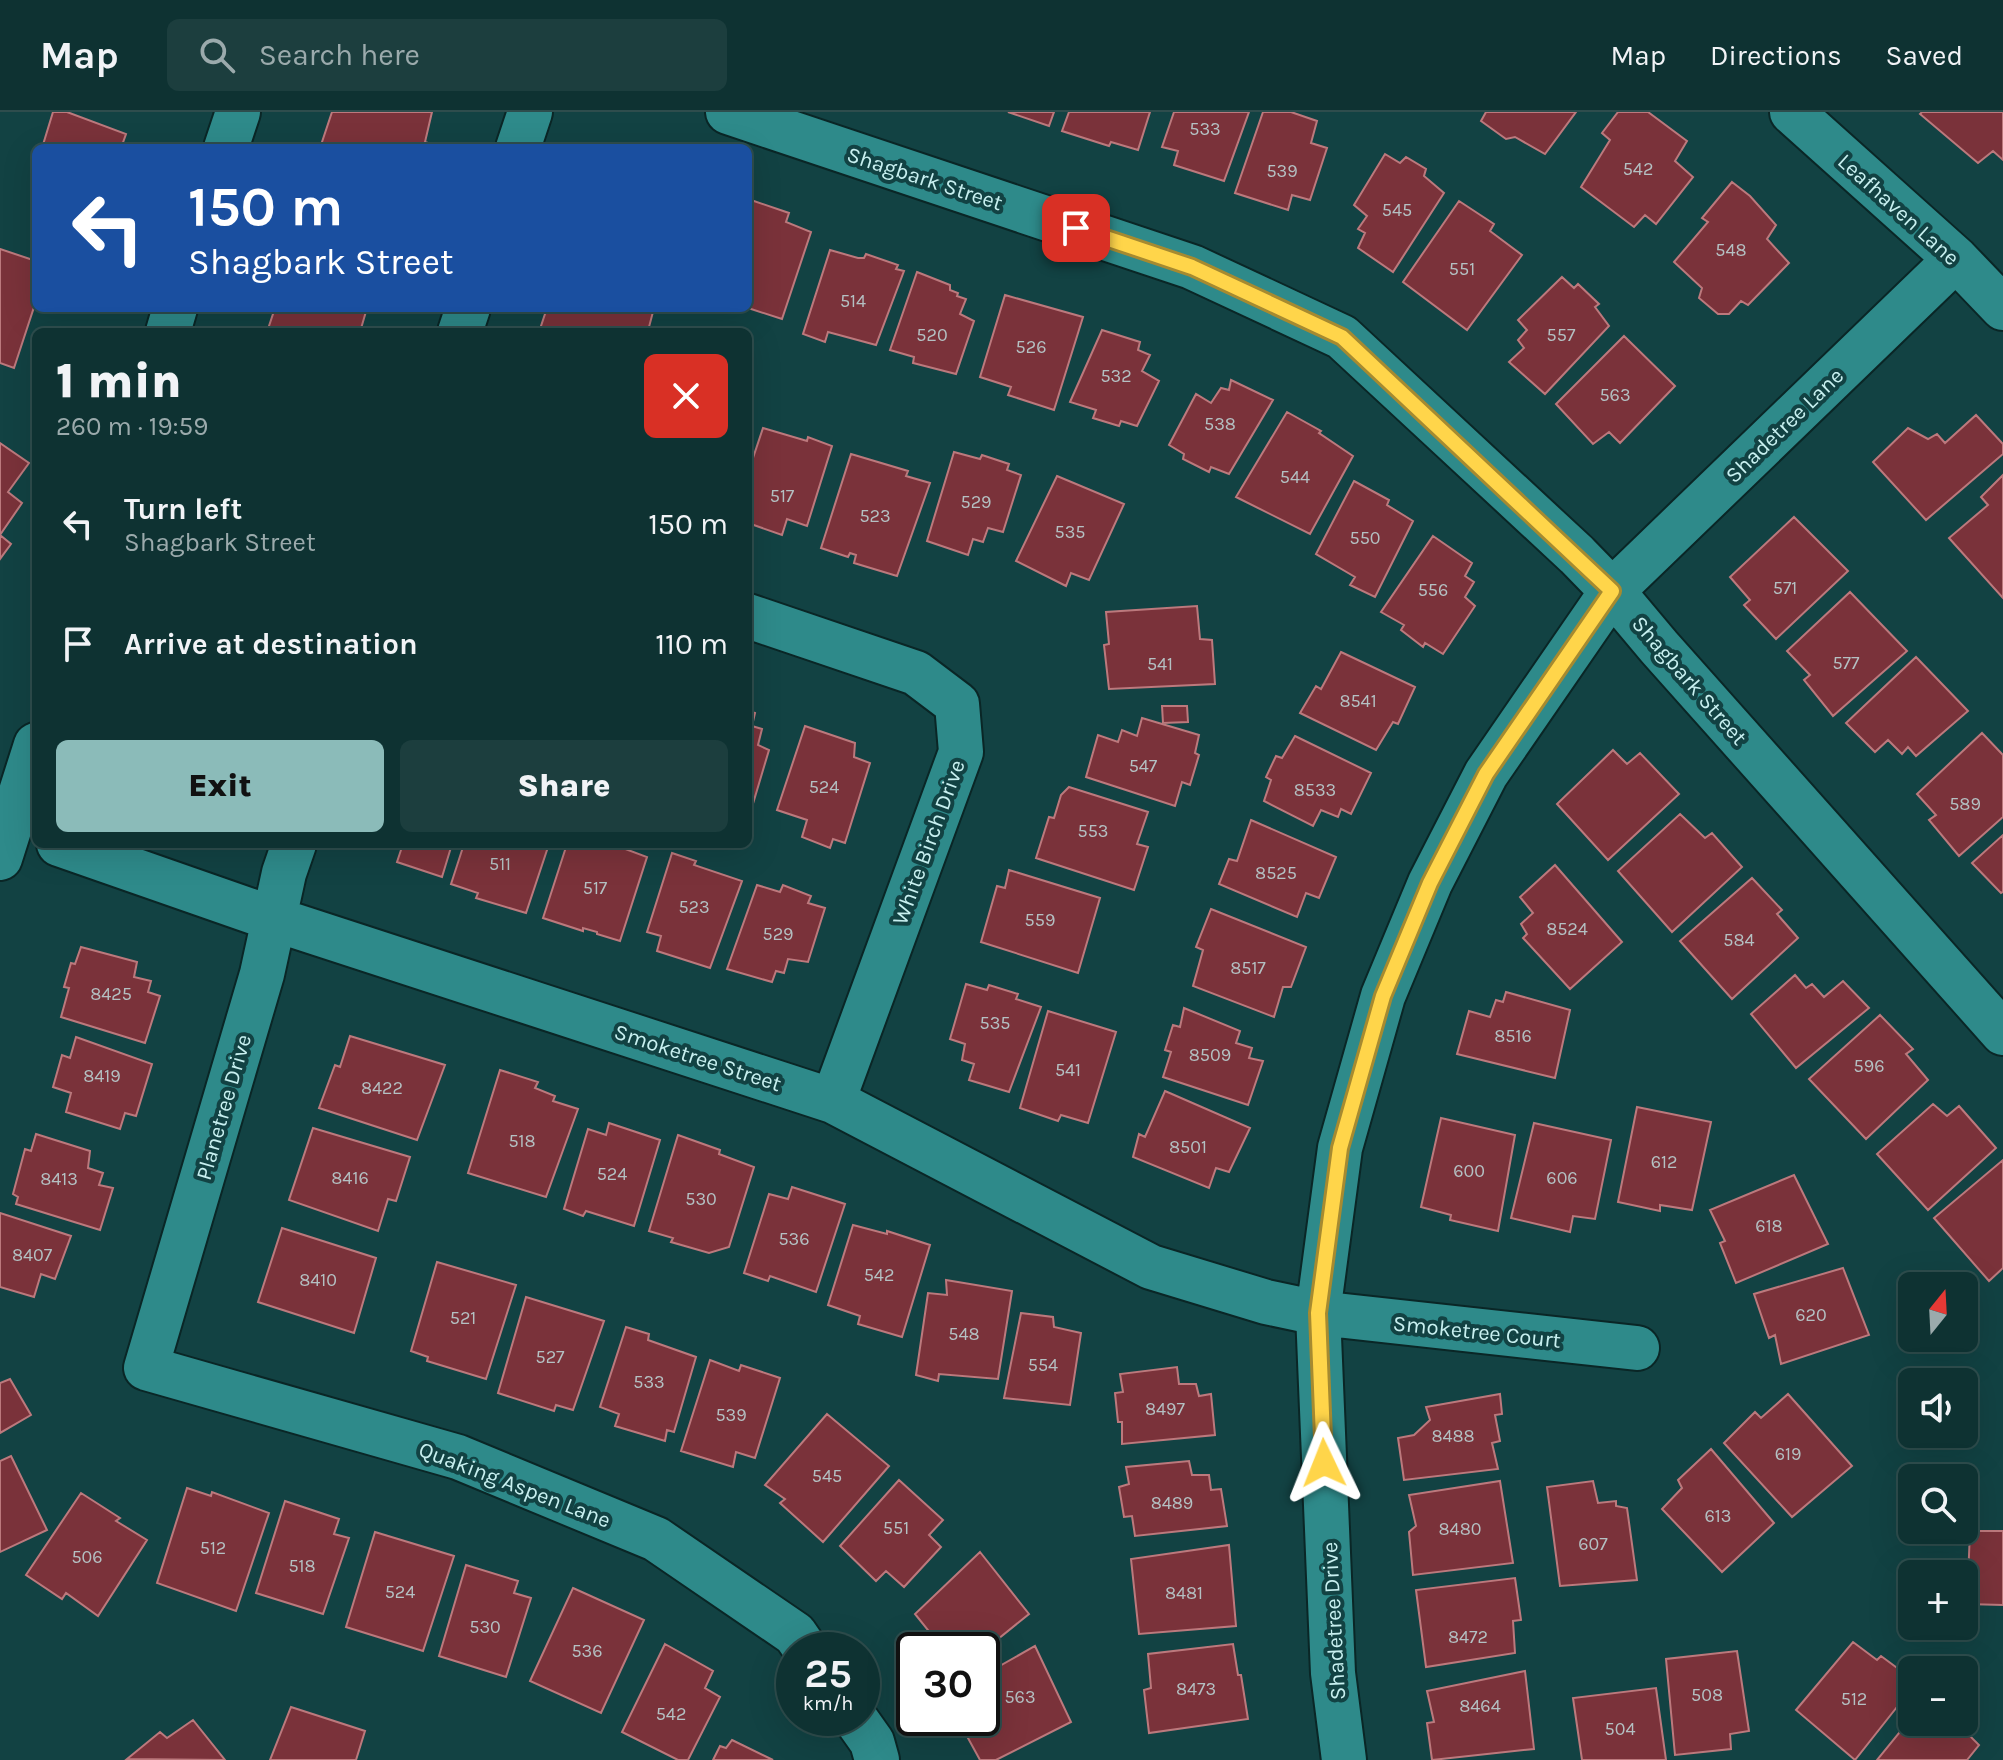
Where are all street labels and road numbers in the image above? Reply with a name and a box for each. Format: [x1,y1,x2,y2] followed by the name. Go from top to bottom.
[844,142,1006,216] street label: Shagbark Street
[1832,148,1964,271] street label: Leafhaven Lane
[1720,363,1849,489] street label: Shadetree Lane
[1626,611,1752,750] street label: Shagbark Street
[887,756,971,928] street label: White Birch Drive
[611,1019,784,1097] street label: Smoketree Street
[191,1031,257,1183] street label: Planetree Drive
[1392,1310,1562,1354] street label: Smoketree Court
[415,1436,614,1534] street label: Quaking Aspen Lane
[1317,1541,1351,1701] street label: Shadetree Drive

